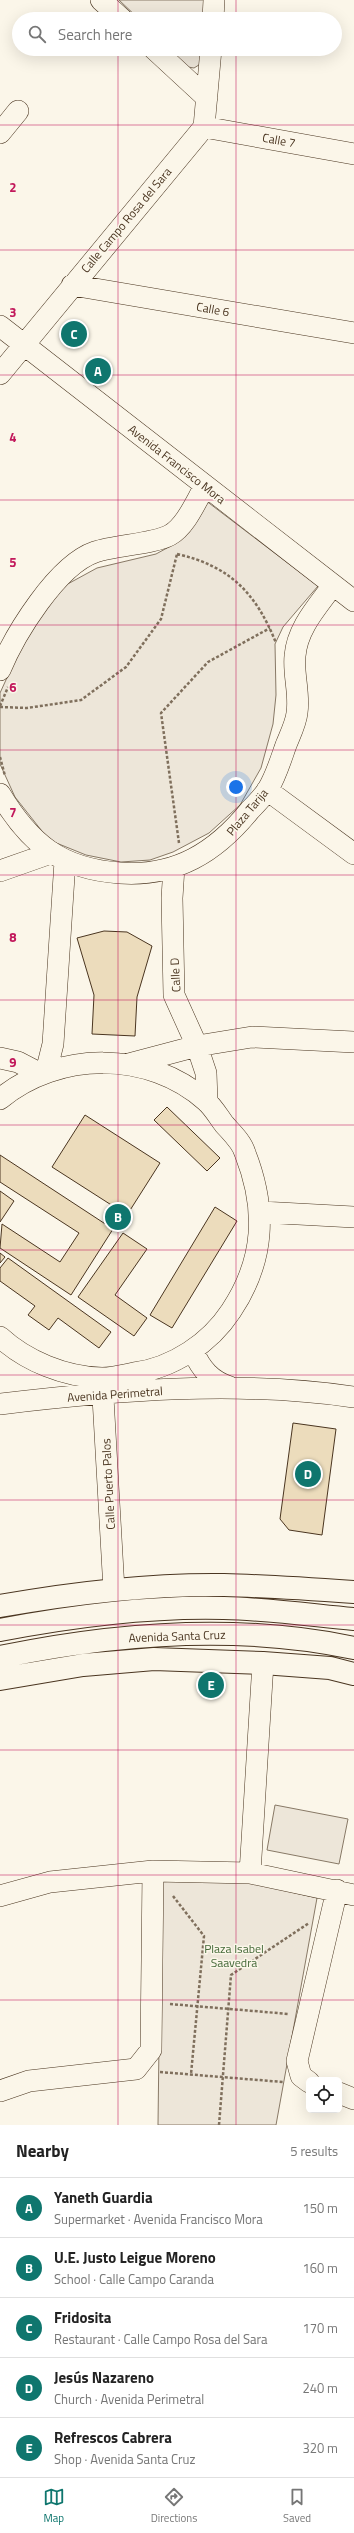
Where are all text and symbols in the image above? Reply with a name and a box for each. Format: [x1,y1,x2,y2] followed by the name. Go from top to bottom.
[12,12,342,56] search box
[26,23,48,45] icon: search
[58,23,132,46] text: Search here
[261,128,297,152] street label: Calle 7
[76,163,176,277] street label: Calle Campo Rosa del Sara
[9,177,17,197] text: 2
[195,297,231,321] street label: Calle 6
[9,302,17,322] text: 3
[61,319,87,349] pin: C
[85,356,111,386] pin: A
[124,420,230,508] street label: Avenida Francisco Mora
[9,427,17,447] text: 4
[9,552,17,572] text: 5
[9,677,17,697] text: 6
[226,777,246,797] your location
[221,784,273,840] street label: Plaza Tarija
[9,802,17,822] text: 7
[9,927,17,947] text: 8
[165,957,185,993] street label: Calle D
[9,1052,17,1072] text: 9
[105,1202,131,1232] pin: B
[67,1381,163,1407] street label: Avenida Perimetral
[96,1437,120,1530] street label: Calle Puerto Palos
[295,1459,321,1489] pin: D
[128,1625,226,1647] street label: Avenida Santa Cruz
[198,1670,224,1700] pin: E
[204,1939,264,1972] park label: Plaza Isabel Saavedra
[306,2077,342,2113] map controls
[306,2077,342,2113] button: locate
[16,2138,69,2164] text: Nearby
[290,2141,338,2161] text: 5 results
[54,2186,153,2209] text: Yaneth Guardia
[25,2198,33,2218] text: A
[302,2198,338,2218] text: 150 m
[54,2209,263,2229] text: Supermarket · Avenida Francisco Mora
[54,2246,216,2269] text: U.E. Justo Leigue Moreno
[25,2258,33,2278] text: B
[302,2258,338,2278] text: 160 m
[54,2269,214,2289] text: School · Calle Campo Caranda
[54,2306,111,2329] text: Fridosita
[25,2318,33,2338] text: C
[302,2318,338,2338] text: 170 m
[54,2329,268,2349] text: Restaurant · Calle Campo Rosa del Sara
[54,2366,154,2389] text: Jesús Nazareno
[25,2378,33,2398] text: D
[302,2378,338,2398] text: 240 m
[54,2389,204,2409] text: Church · Avenida Perimetral
[54,2426,172,2449] text: Refrescos Cabrera
[25,2438,33,2458] text: E
[302,2438,338,2458] text: 320 m
[54,2449,195,2469] text: Shop · Avenida Santa Cruz
[43,2486,65,2526] tab: Map
[151,2486,197,2526] tab: Directions
[283,2486,311,2526] tab: Saved

